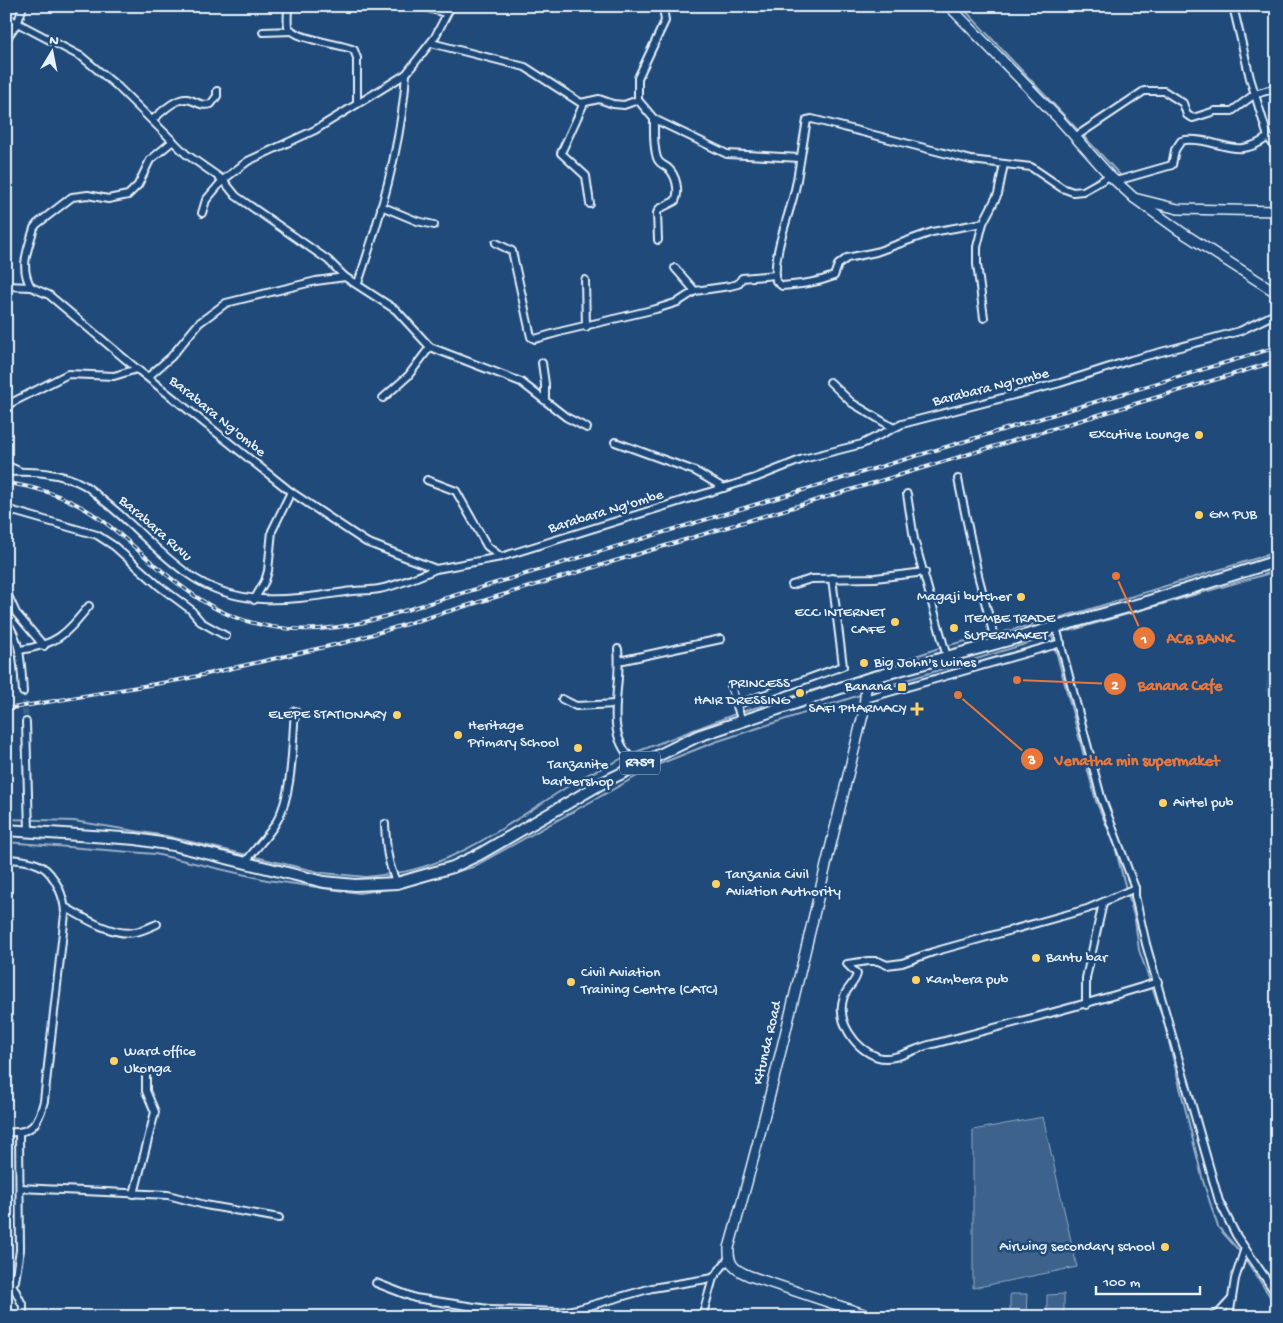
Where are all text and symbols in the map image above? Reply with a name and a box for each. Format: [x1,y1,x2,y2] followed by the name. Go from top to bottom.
[28,28,78,78] north arrow
[48,32,60,51] text: N
[930,365,1051,411] street label: Barabara Ng'ombe
[164,372,269,462] street label: Barabara Ng'ombe
[1089,426,1189,444] place label: Excutive Lounge
[1193,429,1205,441] marker: Excutive Lounge
[545,486,666,538] street label: Barabara Ng'ombe
[114,491,195,566] street label: Barabara Ruvu
[1209,506,1257,524] place label: GM PUB
[1193,509,1205,521] marker: GM PUB
[917,588,1013,606] place label: Magaji butcher
[1015,591,1027,603] marker: Magaji butcher
[795,604,886,639] place label: ECC INTERNET CAFE
[964,610,1056,645] place label: ITEMBE TRADE SUPERMAKET
[889,616,901,628] marker: ECC INTERNET CAFE
[948,622,960,634] marker: ITEMBE TRADE SUPERMAKET
[1132,622,1244,653] callout: ACB BANK
[1140,631,1147,649] text: 1
[1166,631,1236,650] text: ACB BANK
[873,654,977,672] place label: Big John's wines
[858,657,870,669] marker: Big John's wines
[1102,669,1232,700] callout: Banana Cafe
[694,675,791,710] place label: PRINCESS HAIR DRESSING
[1111,677,1119,695] text: 2
[1137,677,1223,697] text: Banana Cafe
[844,678,893,696] place label: Banana
[896,681,908,693] marker: Banana
[794,687,806,699] marker: PRINCESS HAIR DRESSING
[808,700,907,718] place label: SAFI PHARMACY
[911,703,923,715] marker: SAFI PHARMACY
[268,706,387,724] place label: ELEPE STATIONARY
[391,709,403,721] marker: ELEPE STATIONARY
[467,717,559,752] place label: Heritage Primary School
[452,729,464,741] marker: Heritage Primary School
[572,742,584,754] marker: Tanzanite barbershop
[1019,743,1229,774] callout: Venatha min supermaket
[620,751,660,774] road number: R759
[1027,752,1036,770] text: 3
[1053,753,1221,772] text: Venatha min supermaket
[542,756,614,791] place label: Tanzanite barbershop
[1173,794,1234,812] place label: Airtel pub
[1157,797,1169,809] marker: Airtel pub
[725,866,841,901] place label: Tanzania Civil Aviation Authority
[710,878,722,890] marker: Tanzania Civil Aviation Authority
[1045,949,1109,967] place label: Bantu bar
[1030,952,1042,964] marker: Bantu bar
[580,964,718,999] place label: Civil Aviation Training Centre (CATC)
[926,971,1009,989] place label: Kambera pub
[910,974,922,986] marker: Kambera pub
[565,976,577,988] marker: Civil Aviation Training Centre (CATC)
[750,998,787,1087] street label: Kitunda Road
[124,1043,196,1078] place label: Ward office Ukonga
[108,1055,120,1067] marker: Ward office Ukonga
[999,1238,1155,1256] place label: Airwing secondary school
[1159,1241,1171,1253] marker: Airwing secondary school
[1096,1263,1199,1295] scale bar
[1102,1274,1141,1292] text: 100 m

